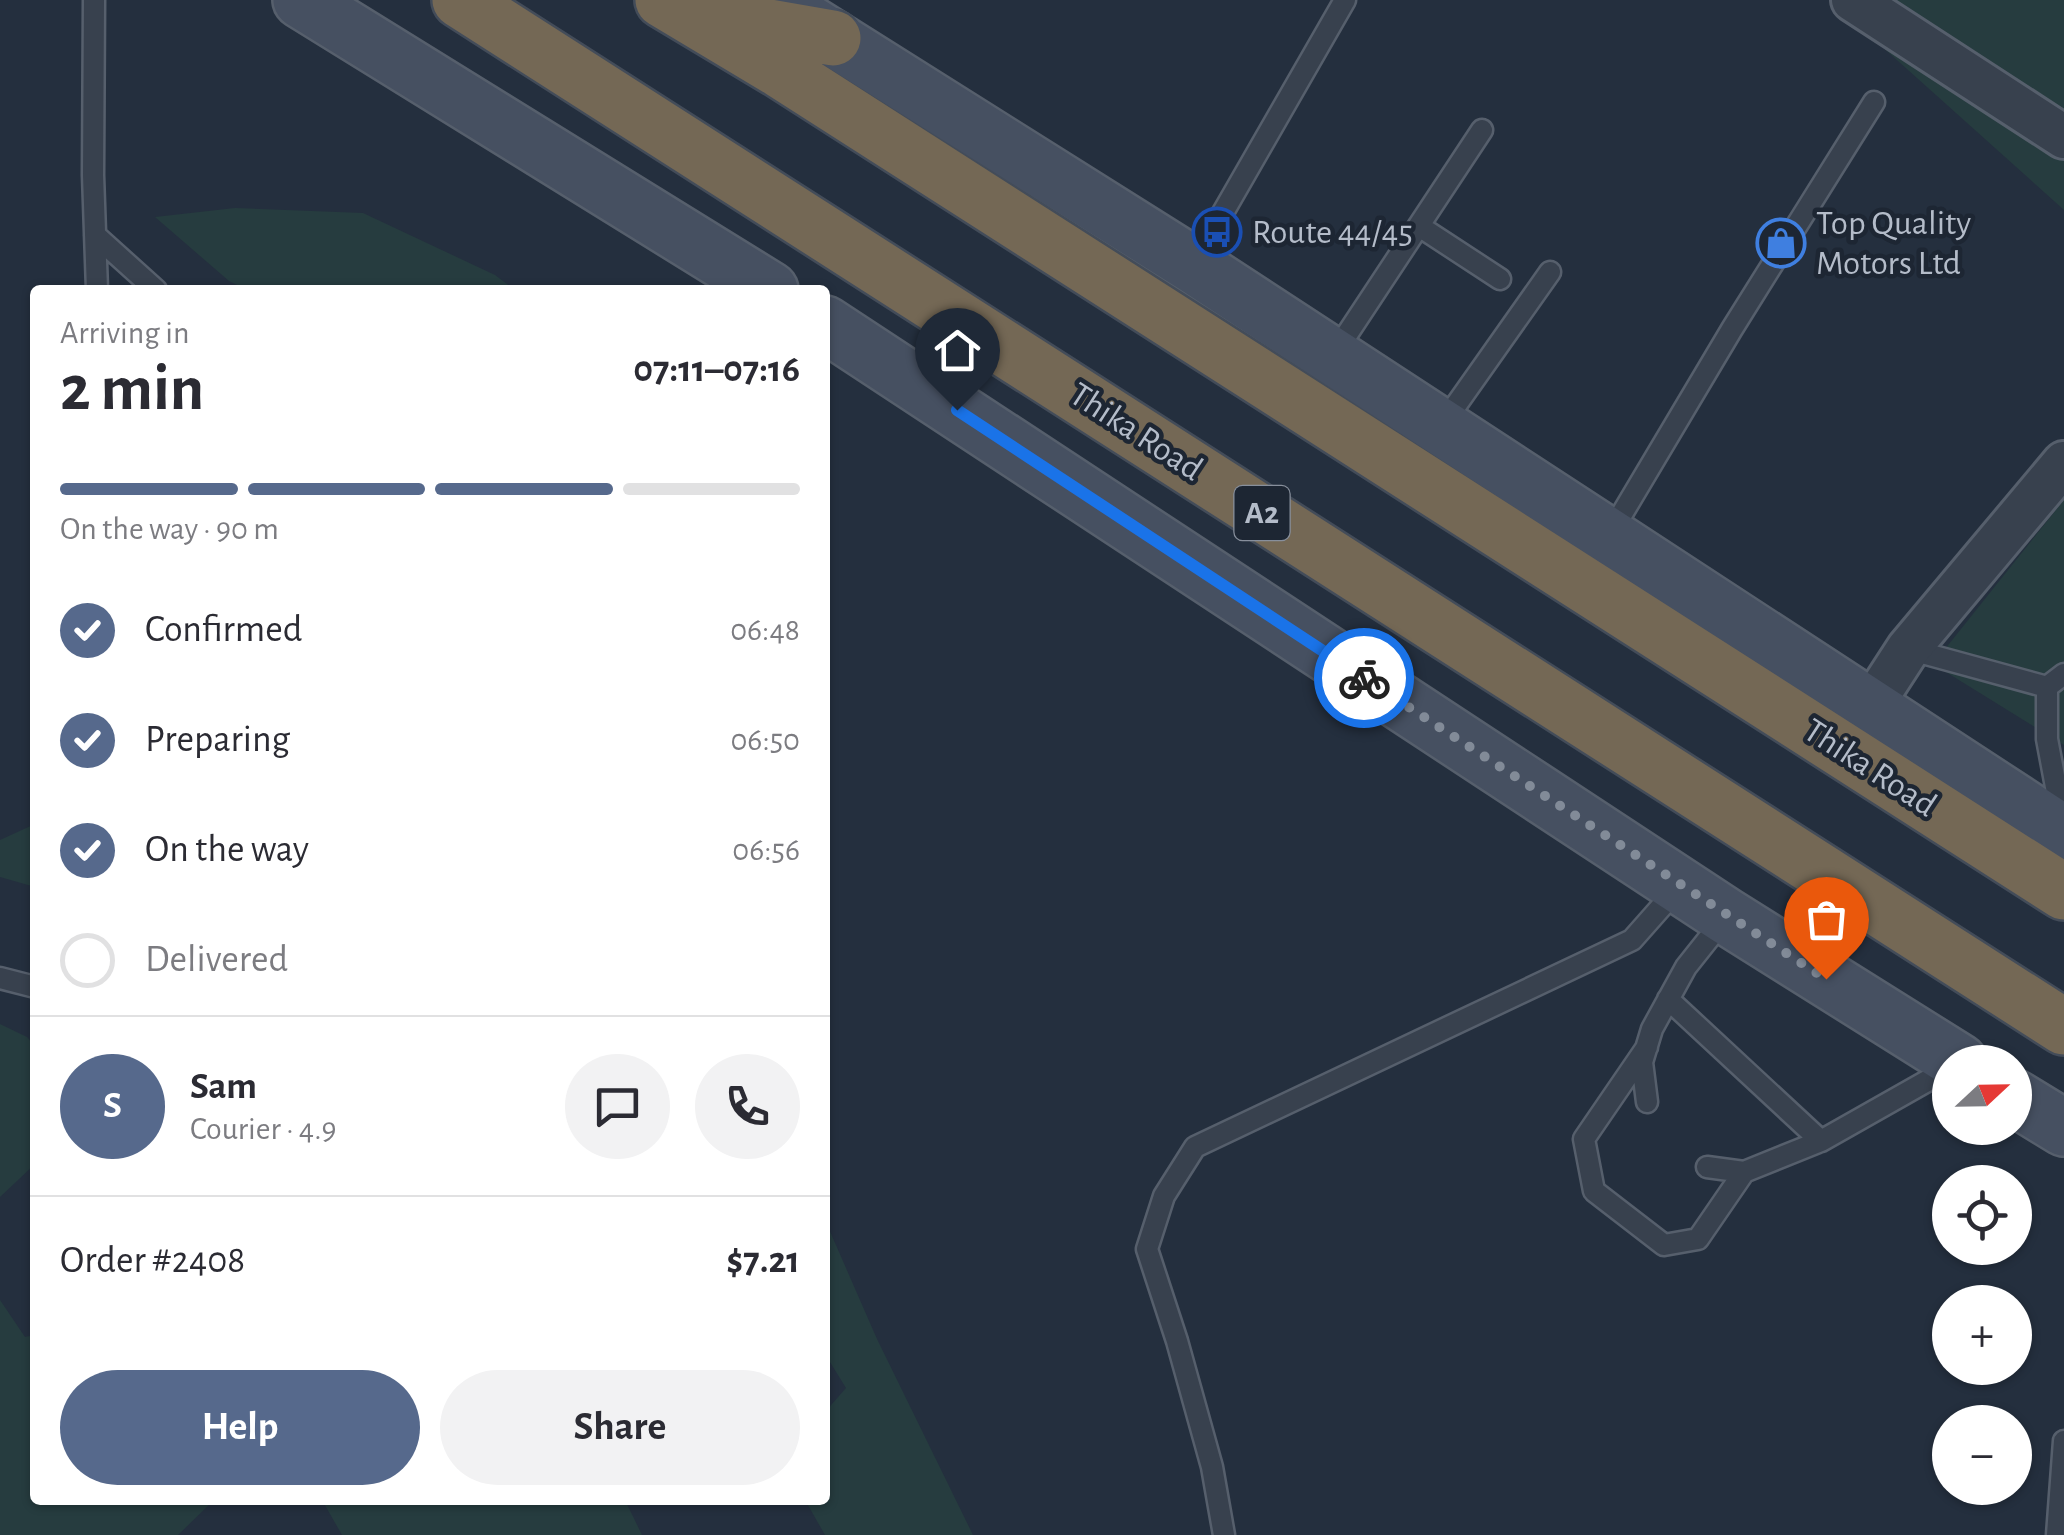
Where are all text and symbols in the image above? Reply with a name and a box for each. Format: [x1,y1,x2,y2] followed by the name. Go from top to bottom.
[1191,206,1243,258] bus stop icon: Route 44/45
[1816,206,1971,281] place label: Top Quality Motors Ltd
[1252,215,1413,250] place label: Route 44/45
[1755,217,1807,269] shop icon: Top Quality Motors Ltd
[915,308,1000,411] pin
[60,317,189,349] text: Arriving in
[930,323,985,378] icon: home
[633,351,800,389] text: 07:11–07:16
[60,357,204,422] text: 2 min
[1063,376,1209,488] street label: Thika Road
[1234,486,1290,540] road number: A2
[60,513,279,545] text: On the way · 90 m
[60,603,115,658] icon: check
[145,611,302,649] text: Confirmed
[730,614,800,646] text: 06:48
[1314,628,1414,728] courier
[1337,651,1392,706] icon: bike
[1797,712,1943,824] street label: Thika Road
[60,713,115,768] icon: check
[145,721,290,759] text: Preparing
[730,724,800,756] text: 06:50
[60,823,115,878] icon: check
[145,831,309,869] text: On the way
[732,834,800,866] text: 06:56
[1784,877,1869,980] pin
[1799,892,1854,947] icon: bag
[145,941,288,979] text: Delivered
[1932,1045,2032,1145] north arrow
[1932,1045,2032,1505] map controls
[565,1054,670,1159] button: chat
[695,1054,800,1159] button: phone
[190,1068,257,1106] text: Sam
[103,1087,122,1125] text: S
[190,1113,337,1145] text: Courier · 4.9
[1932,1165,2032,1265] button: locate
[60,1242,245,1280] text: Order #2408
[726,1242,800,1280] text: $7.21
[1932,1285,2032,1385] button: +
[60,1370,420,1485] button: Help
[440,1370,800,1485] button: Share
[1932,1405,2032,1505] button: −

